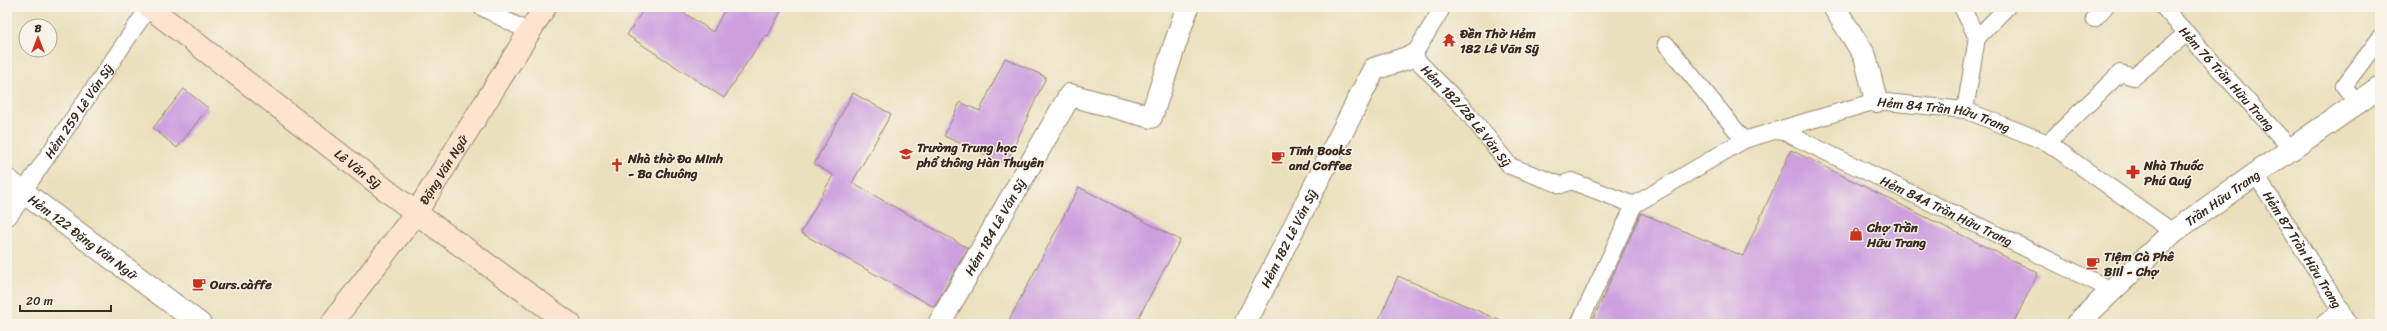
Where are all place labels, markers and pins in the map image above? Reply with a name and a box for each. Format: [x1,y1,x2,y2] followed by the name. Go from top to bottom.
[1459,22,1540,60] place label: Đền Thờ Hẻm 182 Lê Văn Sỹ
[1441,32,1457,48] temple icon: Đền Thờ Hẻm 182 Lê Văn Sỹ
[916,136,1045,174] place label: Trường Trung học phổ thông Hàn Thuyên
[1288,139,1352,177] place label: Tĩnh Books and Coffee
[898,146,914,162] school or university icon: Trường Trung học phổ thông Hàn Thuyên
[627,147,723,185] place label: Nhà thờ Đa Minh - Ba Chuông
[1270,149,1286,165] cafe icon: Tĩnh Books and Coffee
[2143,154,2204,192] place label: Nhà Thuốc Phú Quý
[609,157,625,173] church icon: Nhà thờ Đa Minh - Ba Chuông
[2125,164,2141,180] pharmacy icon: Nhà Thuốc Phú Quý
[1866,216,1927,254] place label: Chợ Trần Hữu Trang
[1848,226,1864,242] shop icon: Chợ Trần Hữu Trang
[2104,245,2174,283] place label: Tiệm Cà Phê Biil - Chợ
[2085,255,2101,271] cafe icon: Tiệm Cà Phê Biil - Chợ
[209,273,272,296] place label: Ours.càffe
[191,276,207,292] cafe icon: Ours.càffe

